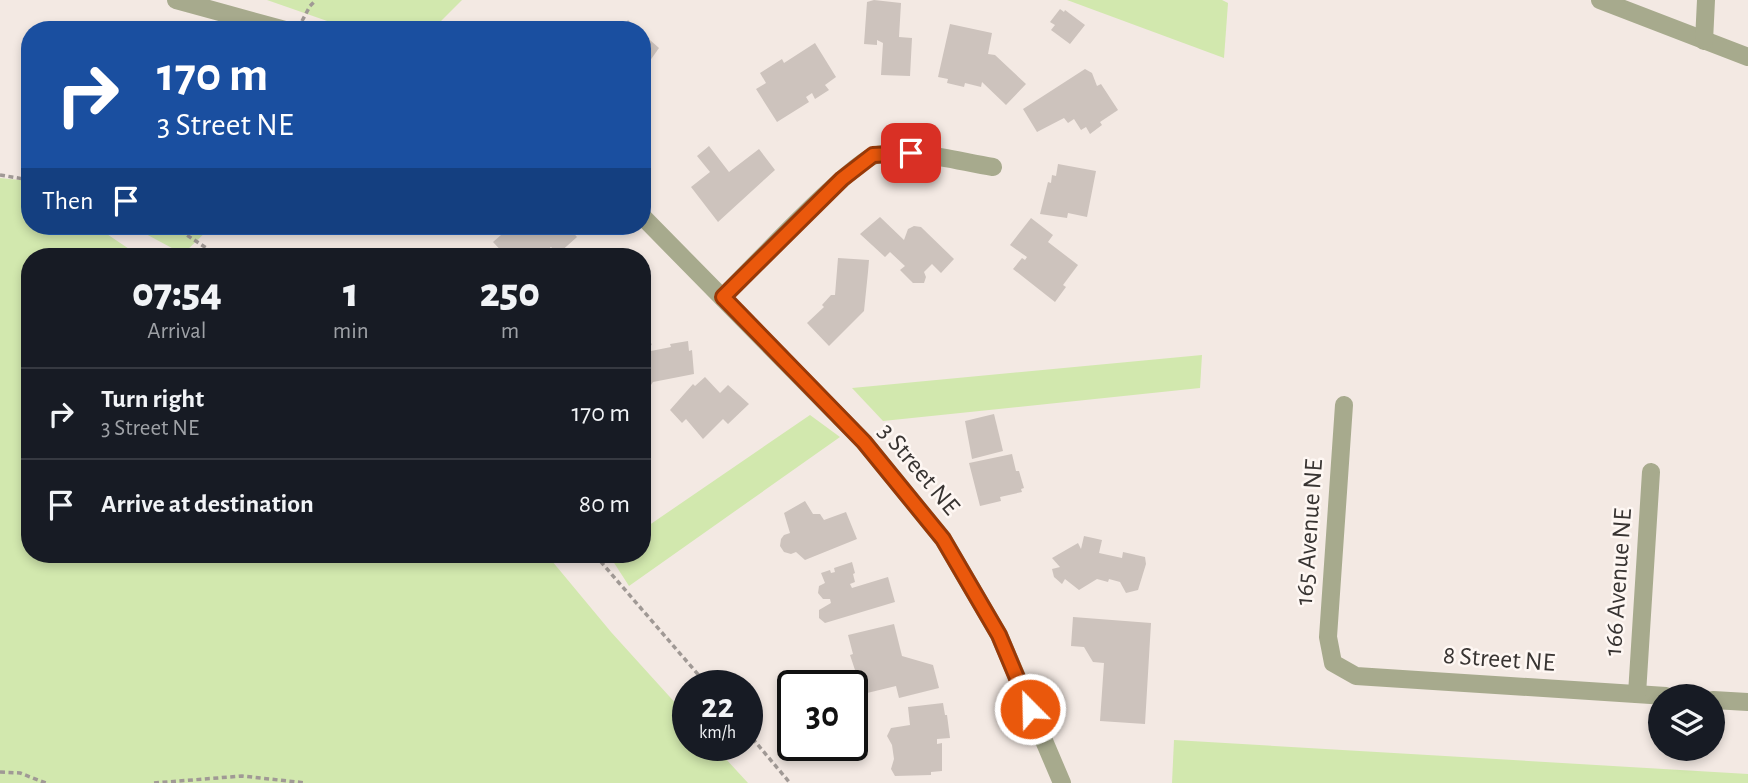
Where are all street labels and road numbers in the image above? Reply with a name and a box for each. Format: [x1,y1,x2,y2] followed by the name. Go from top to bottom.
[873,418,965,520] street label: 3 Street NE
[1291,458,1327,606] street label: 165 Avenue NE
[1600,507,1636,657] street label: 166 Avenue NE
[1442,642,1556,676] street label: 8 Street NE

